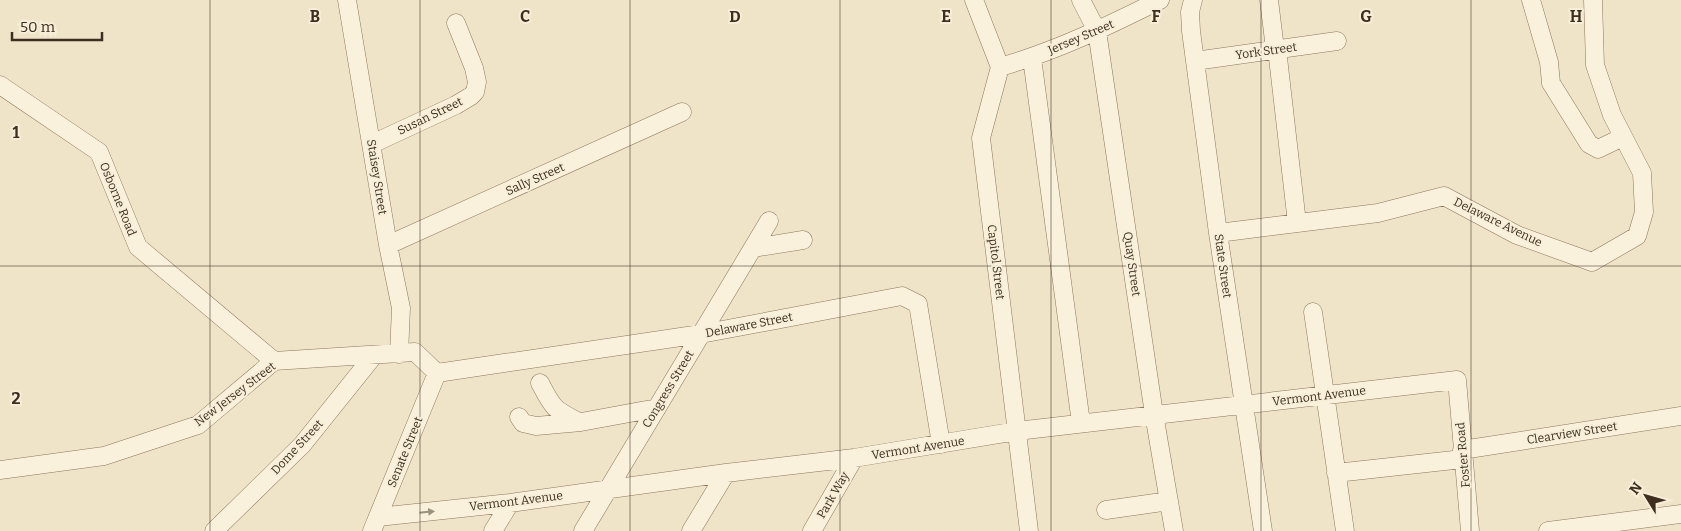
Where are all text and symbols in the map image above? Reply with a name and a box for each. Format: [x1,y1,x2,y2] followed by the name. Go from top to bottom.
[310,7,320,26] text: B
[520,7,530,26] text: C
[729,7,741,26] text: D
[941,7,951,26] text: E
[1152,7,1161,26] text: F
[1360,7,1372,26] text: G
[1570,7,1583,26] text: H
[12,10,102,42] scale bar
[1045,17,1117,58] street label: Jersey Street
[20,18,56,36] text: 50 m
[1234,40,1298,62] street label: York Street
[395,94,465,138] street label: Susan Street
[13,123,20,142] text: 1
[364,138,390,216] street label: Staisey Street
[97,160,139,238] street label: Osborne Road
[503,160,567,198] street label: Sally Street
[1451,194,1545,250] street label: Delaware Avenue
[984,224,1008,301] street label: Capitol Street
[1121,231,1144,298] street label: Quay Street
[1212,233,1235,300] street label: State Street
[704,310,794,340] street label: Delaware Street
[639,347,697,430] street label: Congress Street
[192,359,279,429] street label: New Jersey Street
[1271,383,1367,409] street label: Vermont Avenue
[11,389,21,408] text: 2
[385,414,426,489] street label: Senate Street
[268,416,326,477] street label: Dome Street
[1526,419,1619,447] street label: Clearview Street
[1453,422,1473,488] street label: Foster Road
[870,434,966,462] street label: Vermont Avenue
[814,469,852,521] street label: Park Way
[1621,471,1671,521] north arrow
[1626,479,1646,498] text: N
[468,488,564,514] street label: Vermont Avenue
[419,508,435,516] one-way arrow

